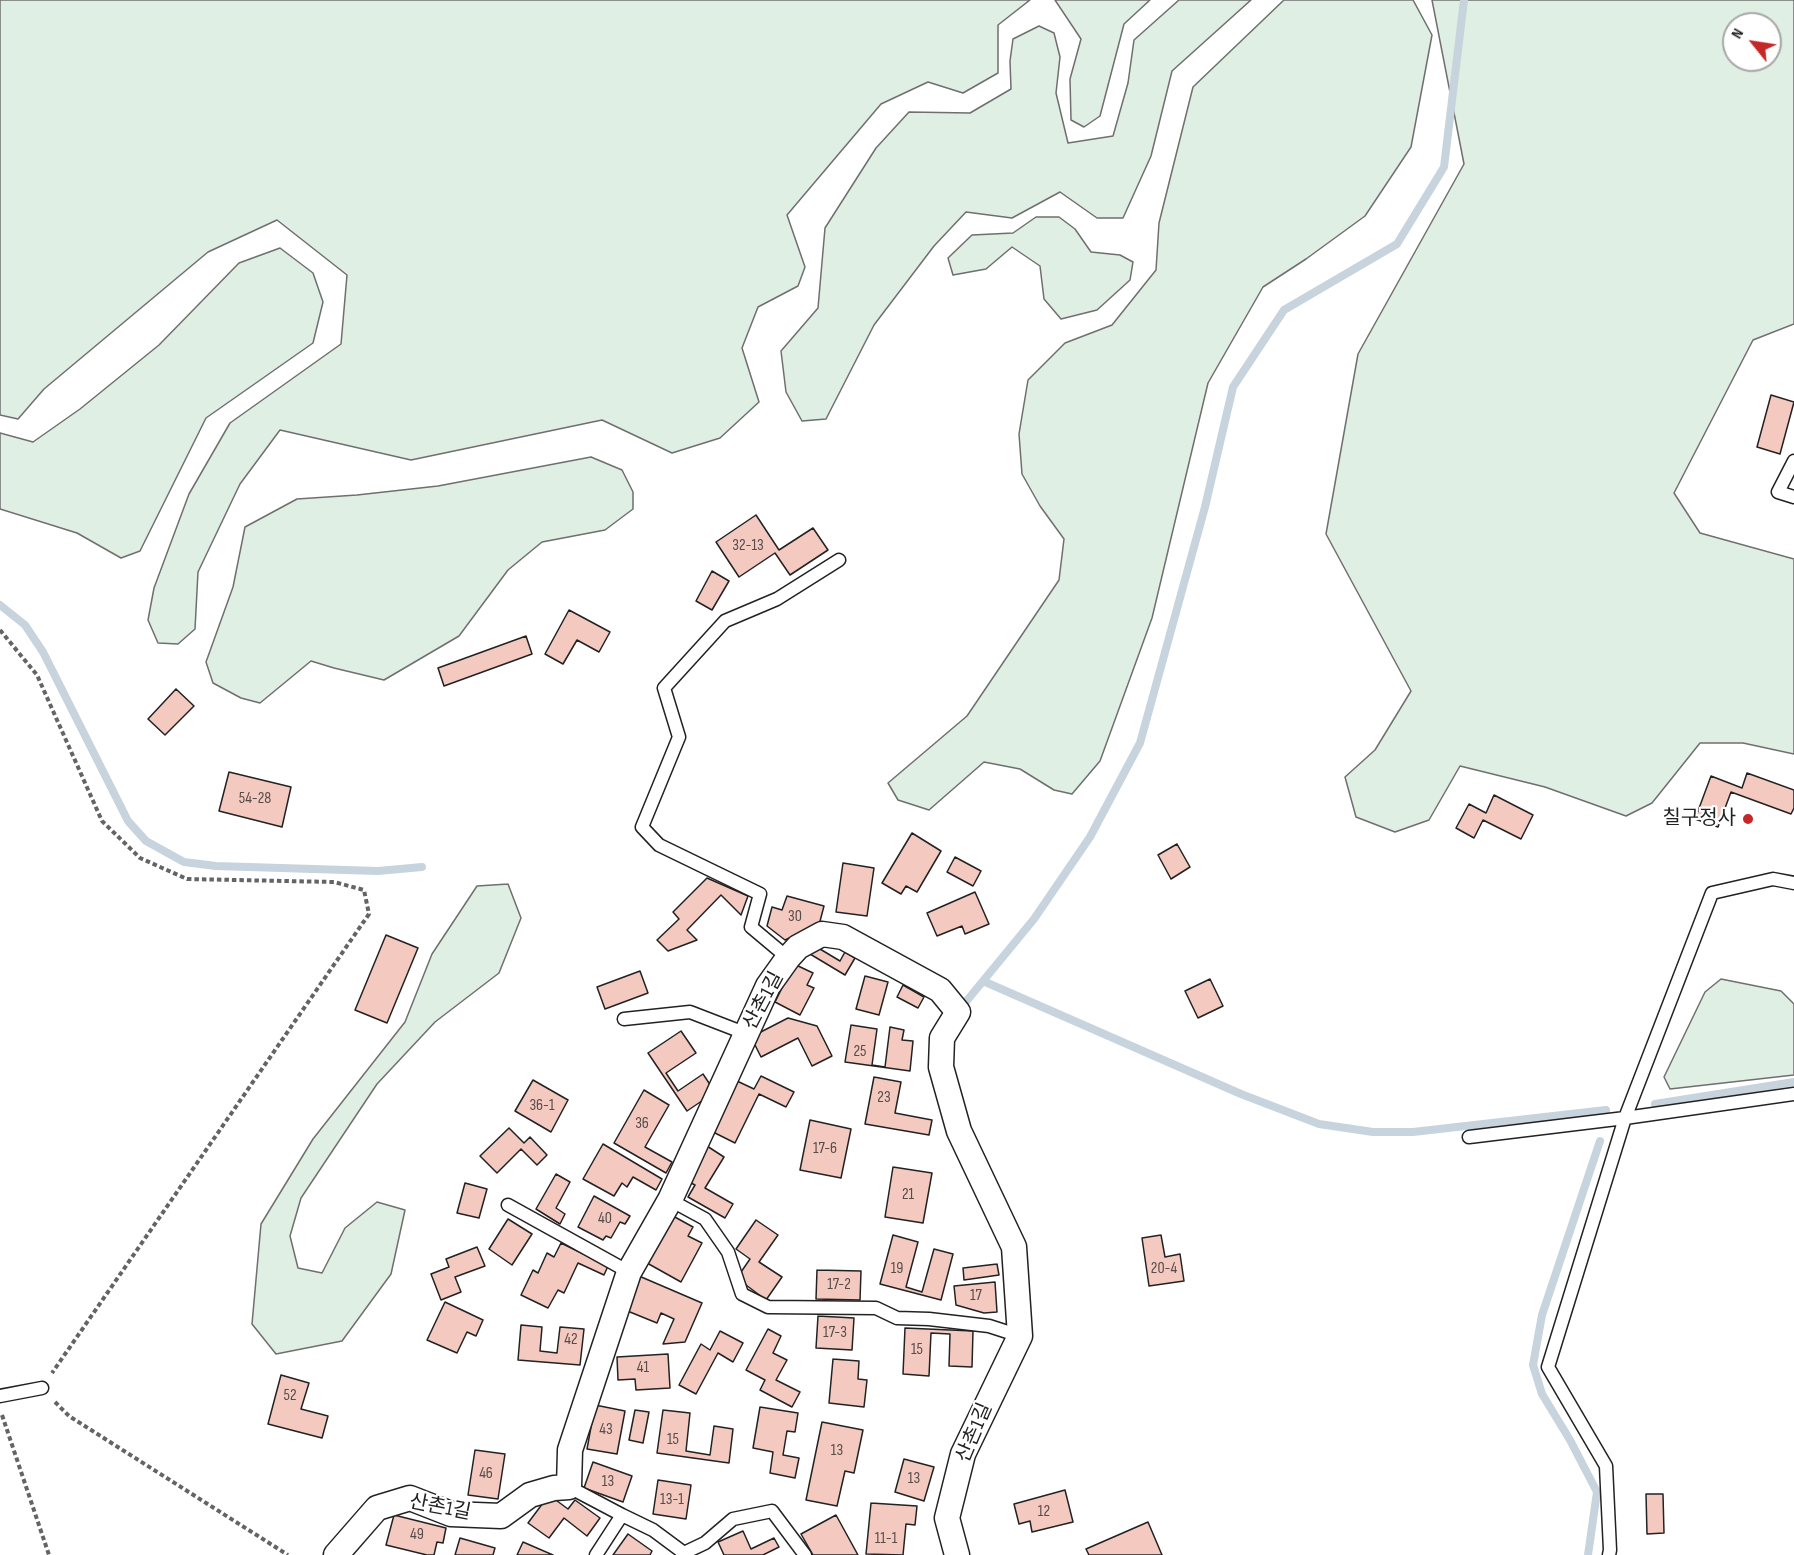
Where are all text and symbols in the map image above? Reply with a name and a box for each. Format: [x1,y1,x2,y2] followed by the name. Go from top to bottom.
[1722,12,1782,72] north arrow
[1727,25,1748,42] text: N
[732,536,764,556] house number: 32-13
[239,789,271,809] house number: 54-28
[1662,807,1736,831] place label: 칠구정사
[1741,812,1755,826] marker: 칠구정사
[788,907,802,927] house number: 30
[739,968,789,1034] street label: 산촌1길
[853,1042,867,1062] house number: 25
[877,1088,891,1108] house number: 23
[529,1096,555,1116] house number: 36-1
[635,1114,649,1134] house number: 36
[813,1139,837,1159] house number: 17-6
[902,1185,914,1205] house number: 21
[598,1209,612,1229] house number: 40
[891,1259,903,1279] house number: 19
[1151,1259,1177,1279] house number: 20-4
[827,1275,851,1295] house number: 17-2
[970,1286,982,1306] house number: 17
[823,1323,847,1343] house number: 17-3
[564,1330,578,1350] house number: 42
[911,1340,923,1360] house number: 15
[637,1358,649,1378] house number: 41
[283,1386,297,1406] house number: 52
[952,1400,998,1466] street label: 산촌1길
[599,1420,613,1440] house number: 43
[667,1430,679,1450] house number: 15
[831,1441,843,1461] house number: 13
[479,1464,493,1484] house number: 46
[908,1469,920,1489] house number: 13
[602,1472,614,1492] house number: 13
[407,1490,473,1526] street label: 산촌1길
[660,1490,684,1510] house number: 13-1
[1038,1502,1050,1522] house number: 12
[410,1525,424,1545] house number: 49
[875,1529,897,1549] house number: 11-1

